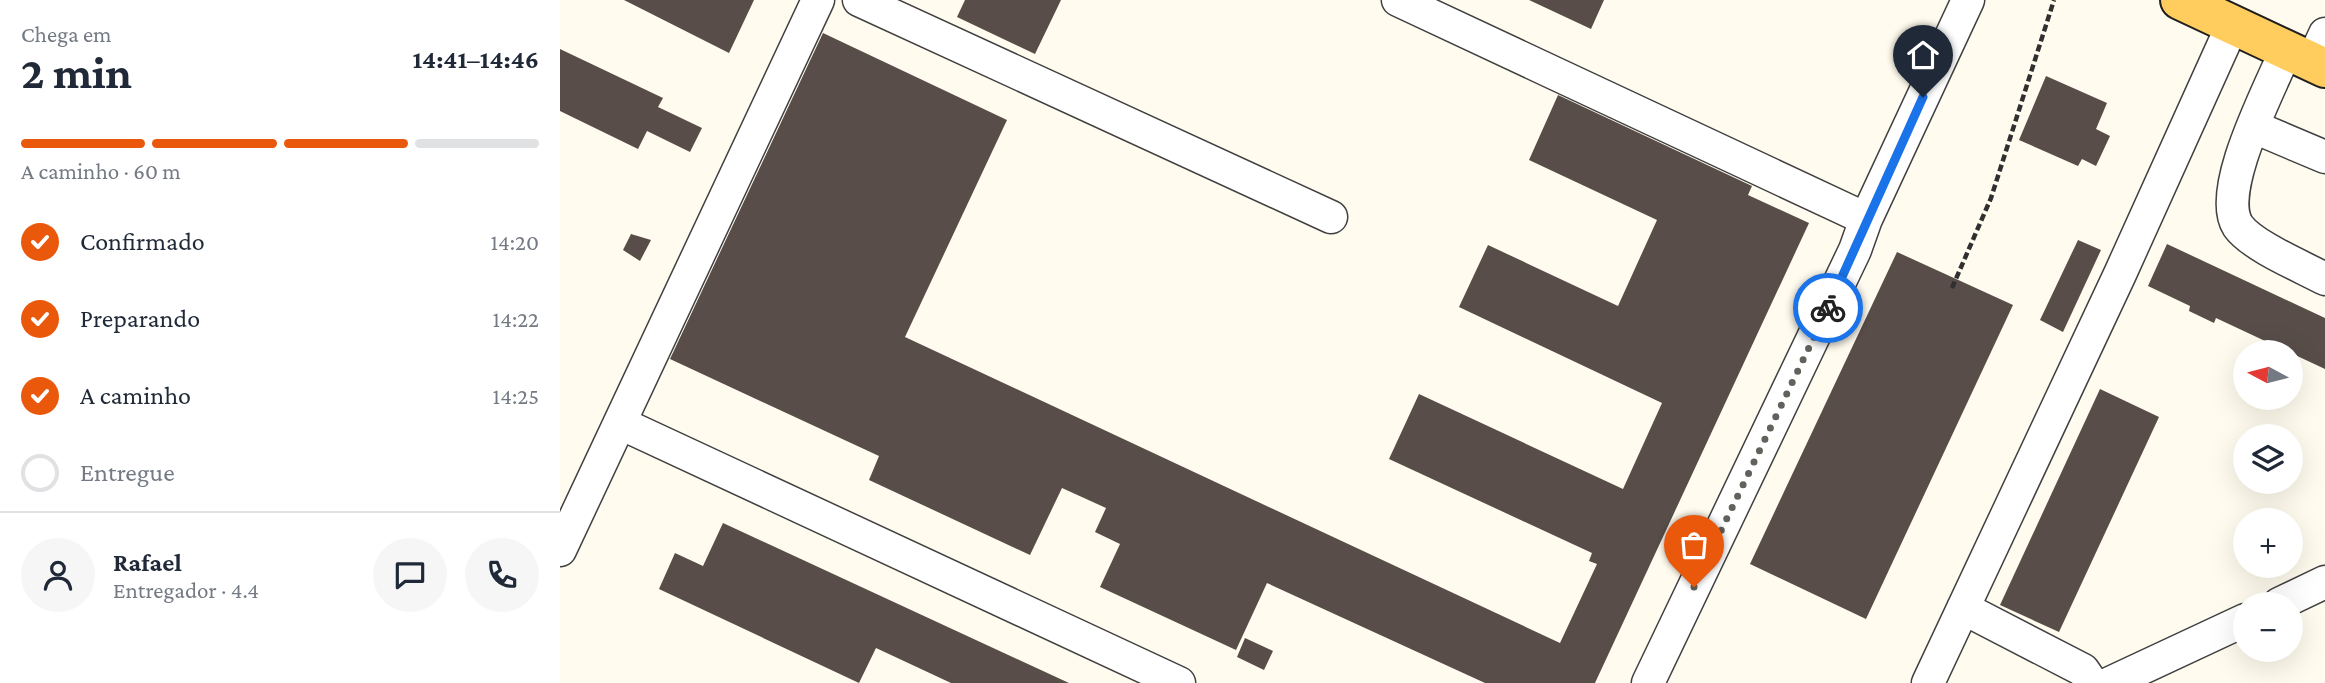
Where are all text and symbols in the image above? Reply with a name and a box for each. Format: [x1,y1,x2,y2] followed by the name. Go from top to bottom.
[21,21,112,47] text: Chega em
[1893,25,1953,97] pin
[1904,36,1942,74] icon: home
[412,45,539,74] text: 14:41–14:46
[21,47,132,98] text: 2 min
[21,158,181,184] text: A caminho · 60 m
[21,223,59,261] icon: check
[80,227,205,256] text: Confirmado
[490,229,539,255] text: 14:20
[1793,273,1863,343] courier
[1809,289,1847,327] icon: bike
[21,300,59,338] icon: check
[80,304,200,333] text: Preparando
[493,306,539,332] text: 14:22
[2233,340,2303,410] north arrow
[2233,340,2303,662] map controls
[21,377,59,415] icon: check
[80,381,191,410] text: A caminho
[493,383,539,409] text: 14:25
[2233,424,2303,494] button: layers
[80,458,175,487] text: Entregue
[2233,508,2303,578] button: +
[1664,515,1724,587] pin
[1675,526,1713,564] icon: bag
[21,538,95,612] button: person
[373,538,447,612] button: chat
[465,538,539,612] button: phone
[113,548,182,577] text: Rafael
[113,577,259,603] text: Entregador · 4.4
[2233,592,2303,662] button: −

